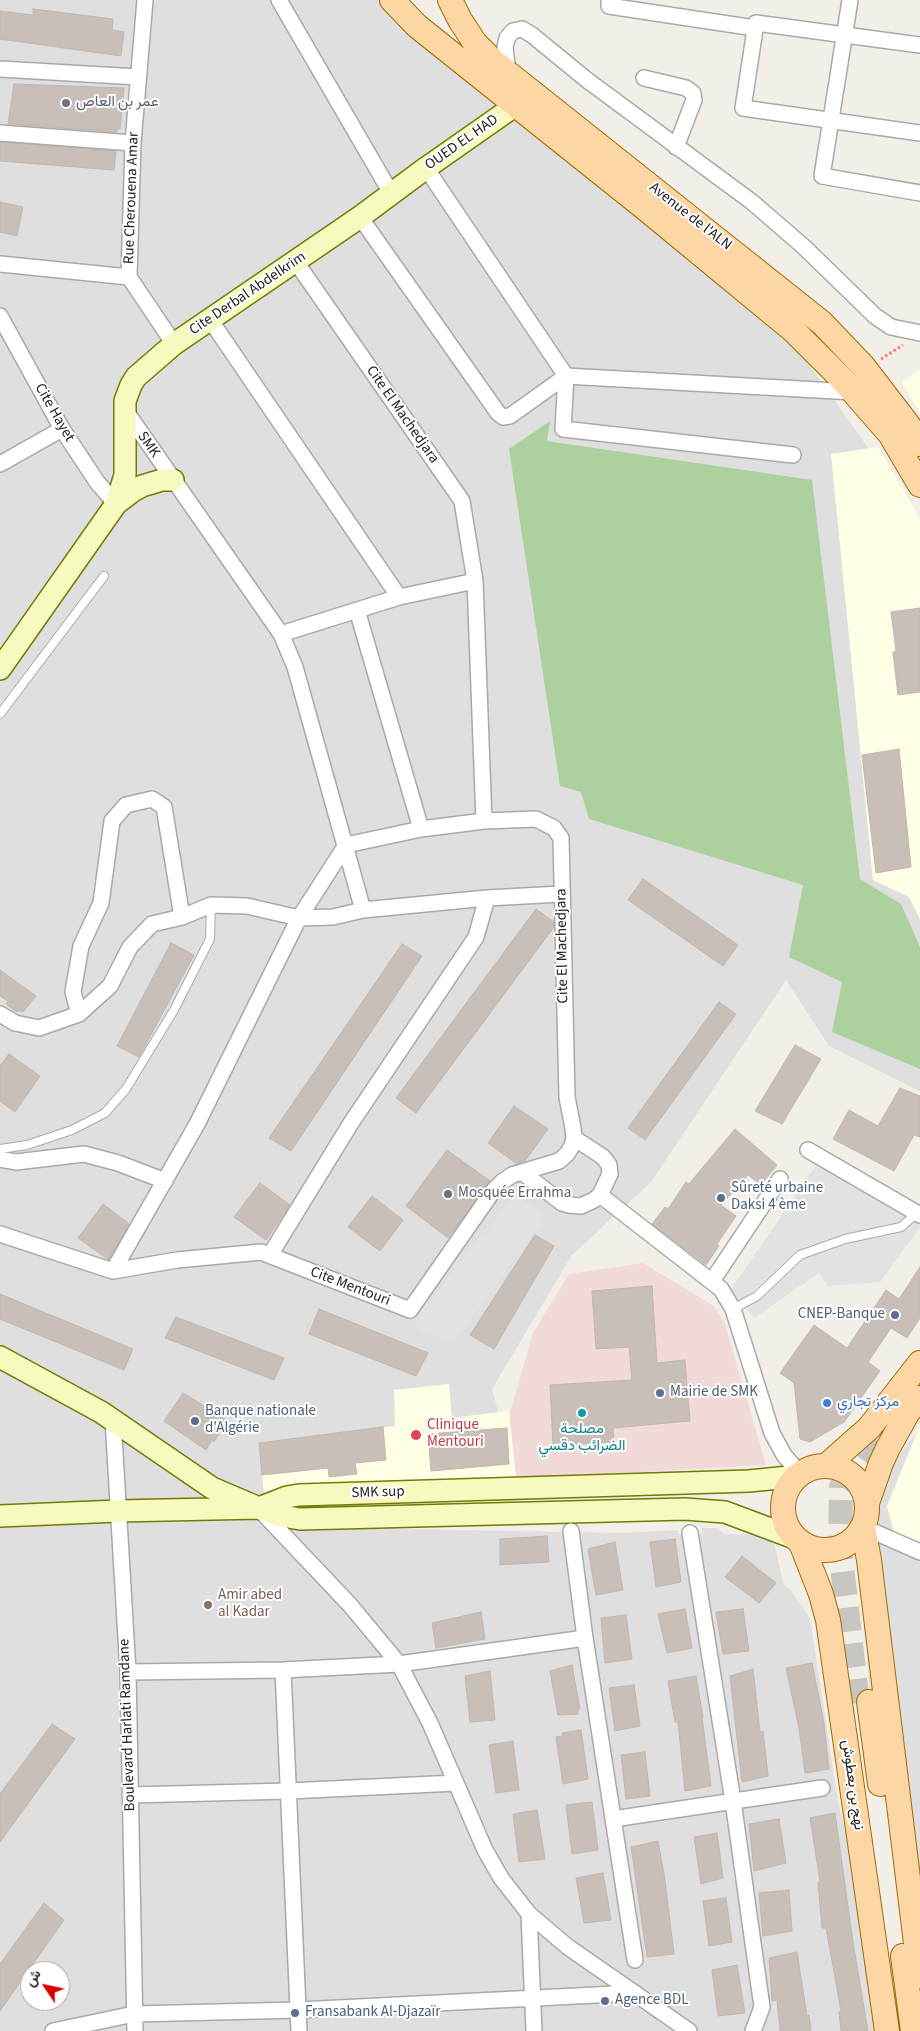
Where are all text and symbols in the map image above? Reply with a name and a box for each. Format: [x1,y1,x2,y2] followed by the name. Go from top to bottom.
[76,94,158,112] place label: عمر بن العاص
[60,97,72,109] marker: عمر بن العاص
[422,111,502,175] street label: OUED EL HAD
[121,132,143,264] street label: Rue Cherouena Amar
[645,179,735,255] street label: Avenue de l'ALN
[186,248,310,340] street label: Cite Derbal Abdelkrim
[362,363,442,467] street label: Cite El Machedjara
[30,381,78,445] street label: Cite Hayet
[133,429,163,461] street label: SMK
[553,888,573,1004] street label: Cite El Machedjara
[731,1180,823,1215] place label: Sûreté urbaine Daksi 4 ème
[458,1185,571,1203] place label: Mosquée Errahma
[442,1188,454,1200] marker: Mosquée Errahma
[715,1192,727,1204] marker: Sûreté urbaine Daksi 4 ème
[307,1264,393,1310] street label: Cite Mentouri
[798,1306,885,1324] place label: CNEP-Banque
[889,1309,901,1321] marker: CNEP-Banque
[670,1384,758,1402] place label: Mairie de SMK
[654,1387,666,1399] marker: Mairie de SMK
[837,1394,899,1412] place label: مركز تجاري
[821,1397,833,1409] marker: مركز تجاري
[205,1403,316,1438] place label: Banque nationale d'Algérie
[576,1407,588,1419] marker: مصلحة الضرائب دقسي
[189,1415,201,1427] marker: Banque nationale d'Algérie
[427,1417,484,1452] place label: Clinique Mentouri
[539,1421,625,1456] place label: مصلحة الضرائب دقسي
[409,1428,423,1442] marker: Clinique Mentouri
[351,1483,405,1503] street label: SMK sup
[218,1587,282,1622] place label: Amir abed al Kadar
[202,1599,214,1611] marker: Amir abed al Kadar
[116,1638,140,1812] street label: Boulevard Harlati Ramdane
[837,1739,867,1831] street label: نهج بن بعطوش
[20,1961,70,2011] north arrow
[20,1966,46,1991] text: ش
[615,1992,688,2010] place label: Agence BDL
[599,1995,611,2007] marker: Agence BDL
[305,2004,440,2022] place label: Fransabank Al-Djazaïr
[289,2007,301,2019] marker: Fransabank Al-Djazaïr

